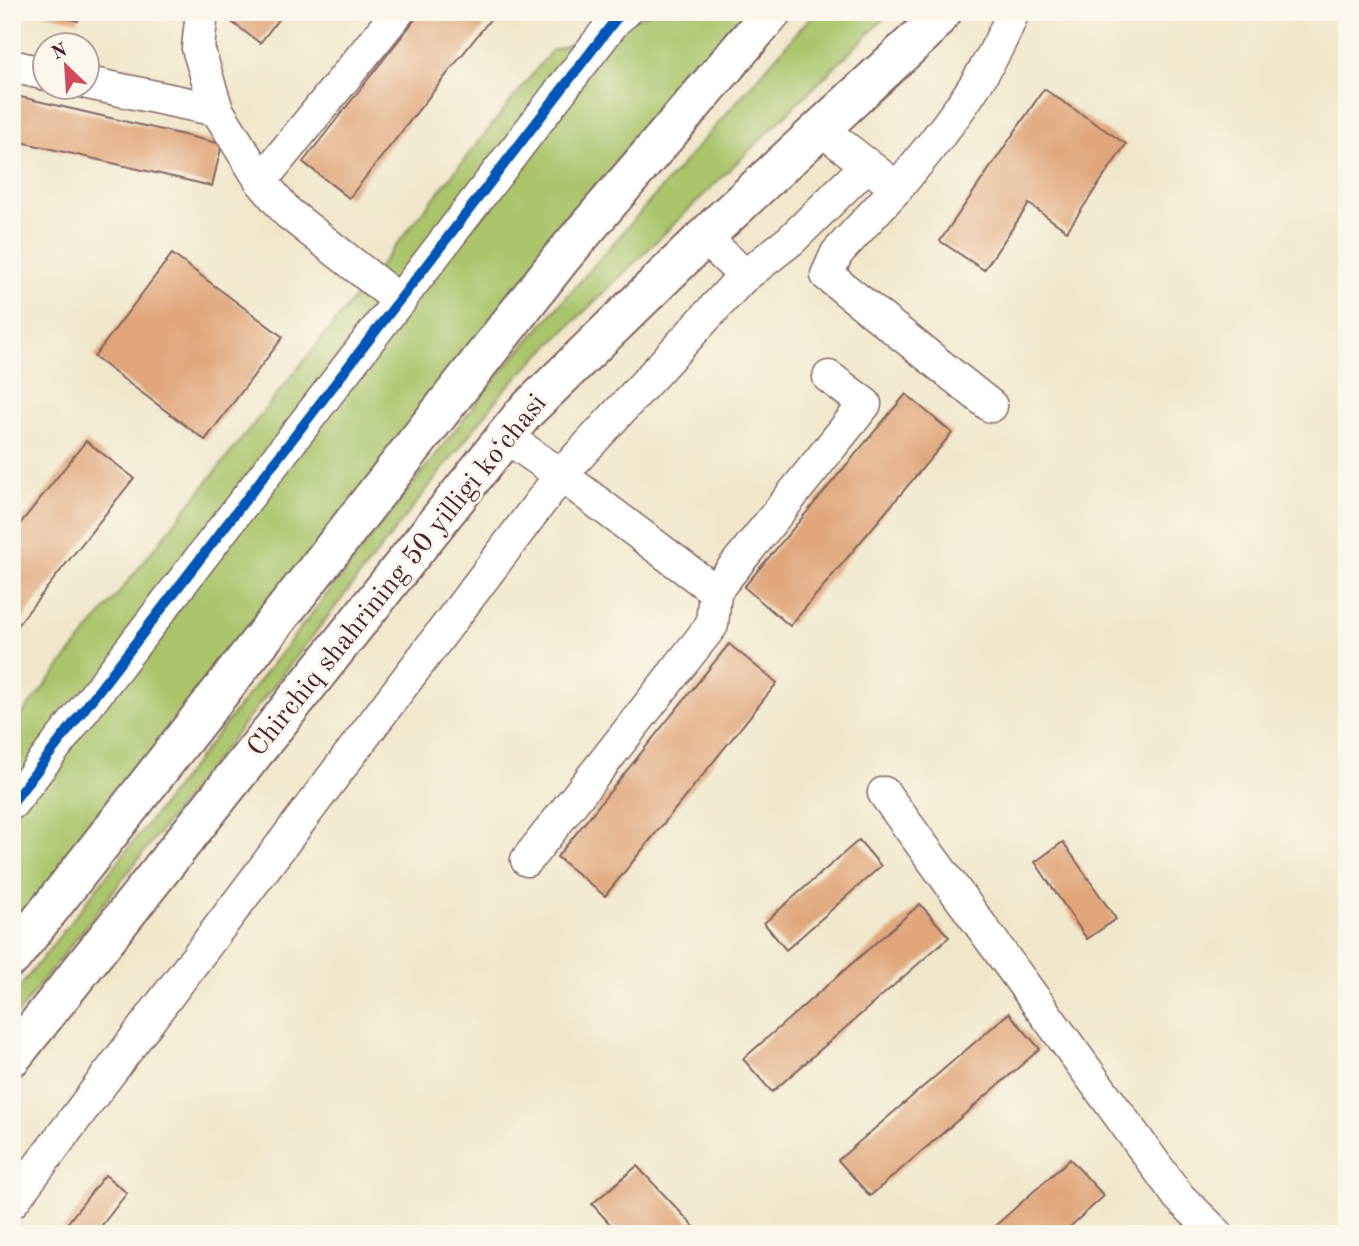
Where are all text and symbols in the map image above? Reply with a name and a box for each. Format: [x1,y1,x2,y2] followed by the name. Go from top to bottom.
[32,32,102,102] north arrow
[49,41,71,65] text: N
[243,390,553,762] street label: Chirchiq shahrining 50 yilligi koʻchasi

